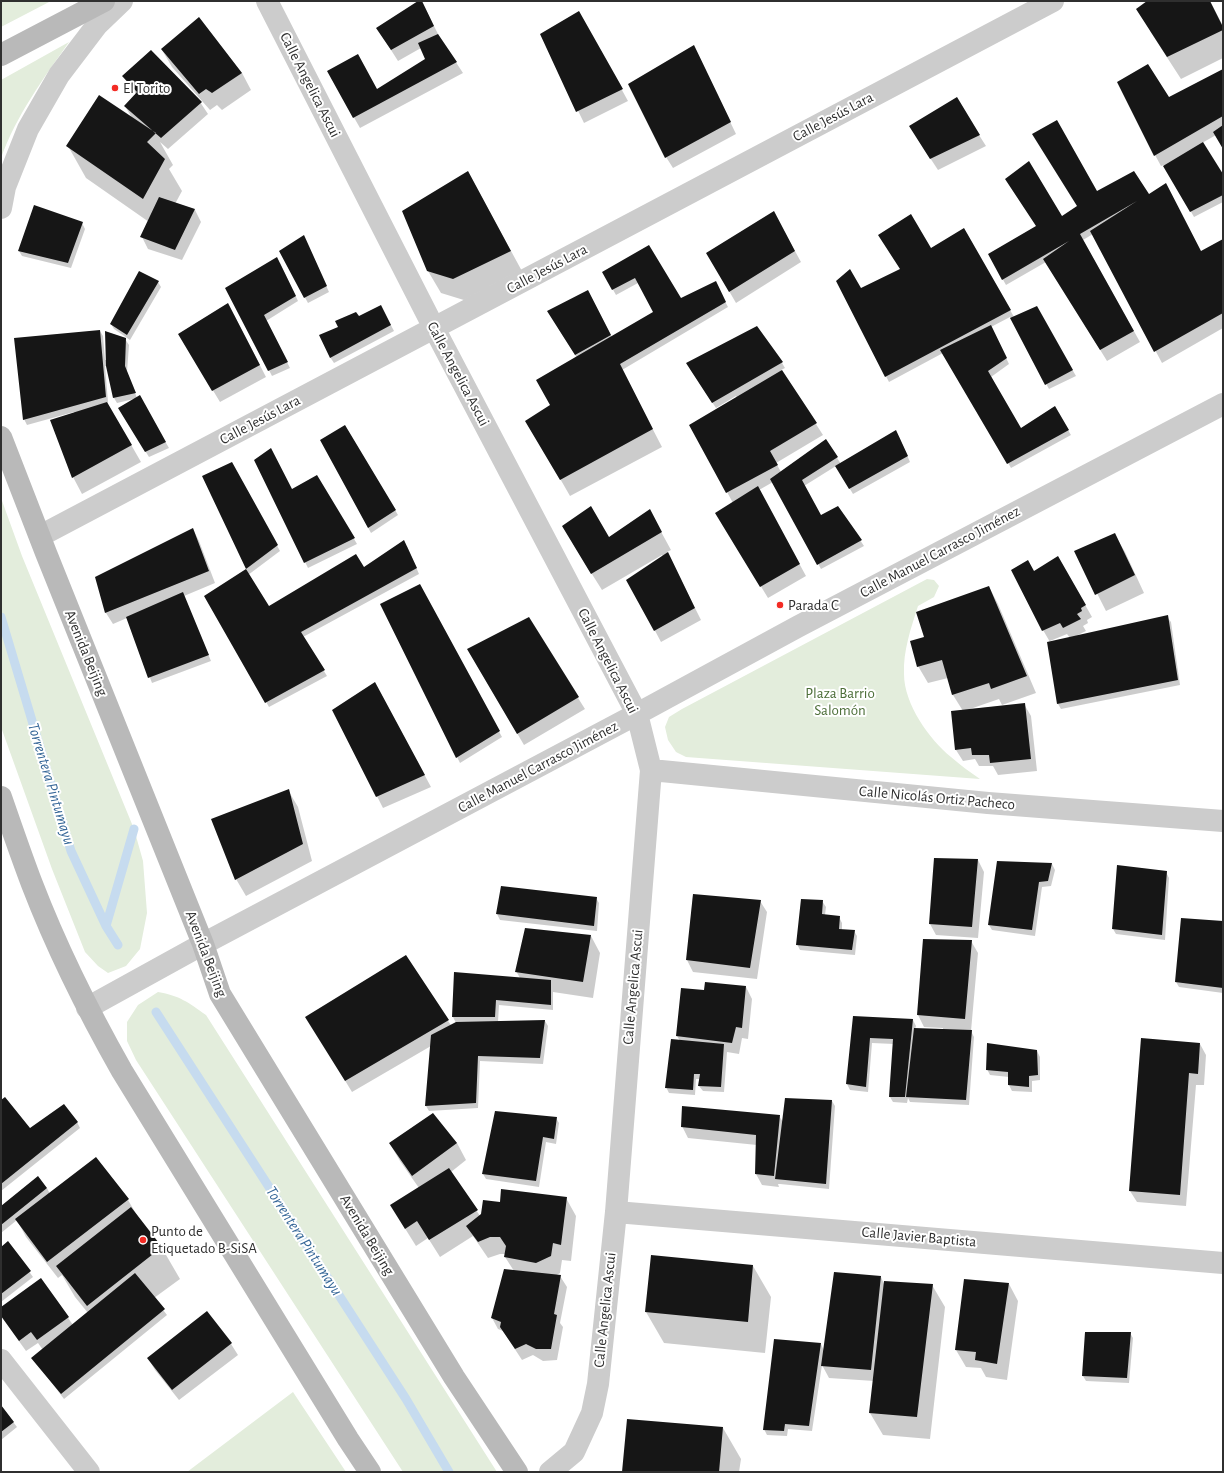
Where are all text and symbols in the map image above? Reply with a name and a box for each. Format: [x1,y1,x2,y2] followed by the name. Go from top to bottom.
[276,29,344,141] street label: Calle Angelica Ascui
[123,79,170,97] place label: El Torito
[110,83,120,93] marker: El Torito
[790,88,876,146] street label: Calle Jesús Lara
[504,240,590,298] street label: Calle Jesús Lara
[423,319,493,429] street label: Calle Angelica Ascui
[217,391,303,449] street label: Calle Jesús Lara
[857,502,1023,602] street label: Calle Manuel Carrasco Jiménez
[788,596,839,614] place label: Parada C
[775,600,785,610] marker: Parada C
[574,605,642,717] street label: Calle Angelica Ascui
[61,607,111,699] street label: Avenida Beijing
[805,684,875,719] park label: Plaza Barrio Salomón
[455,717,621,817] street label: Calle Manuel Carrasco Jiménez
[23,721,79,847] water label: Torrentera Pintumayu
[858,782,1016,814] street label: Calle Nicolás Ortiz Pacheco
[181,908,231,1000] street label: Avenida Beijing
[619,929,647,1045] street label: Calle Angelica Ascui
[261,1183,347,1299] water label: Torrentera Pintumayu
[336,1191,398,1279] street label: Avenida Beijing
[151,1222,257,1257] place label: Punto de Etiquetado B-SiSA
[861,1223,977,1251] street label: Calle Javier Baptista
[138,1235,148,1245] marker: Punto de Etiquetado B-SiSA
[590,1252,620,1368] street label: Calle Angelica Ascui

